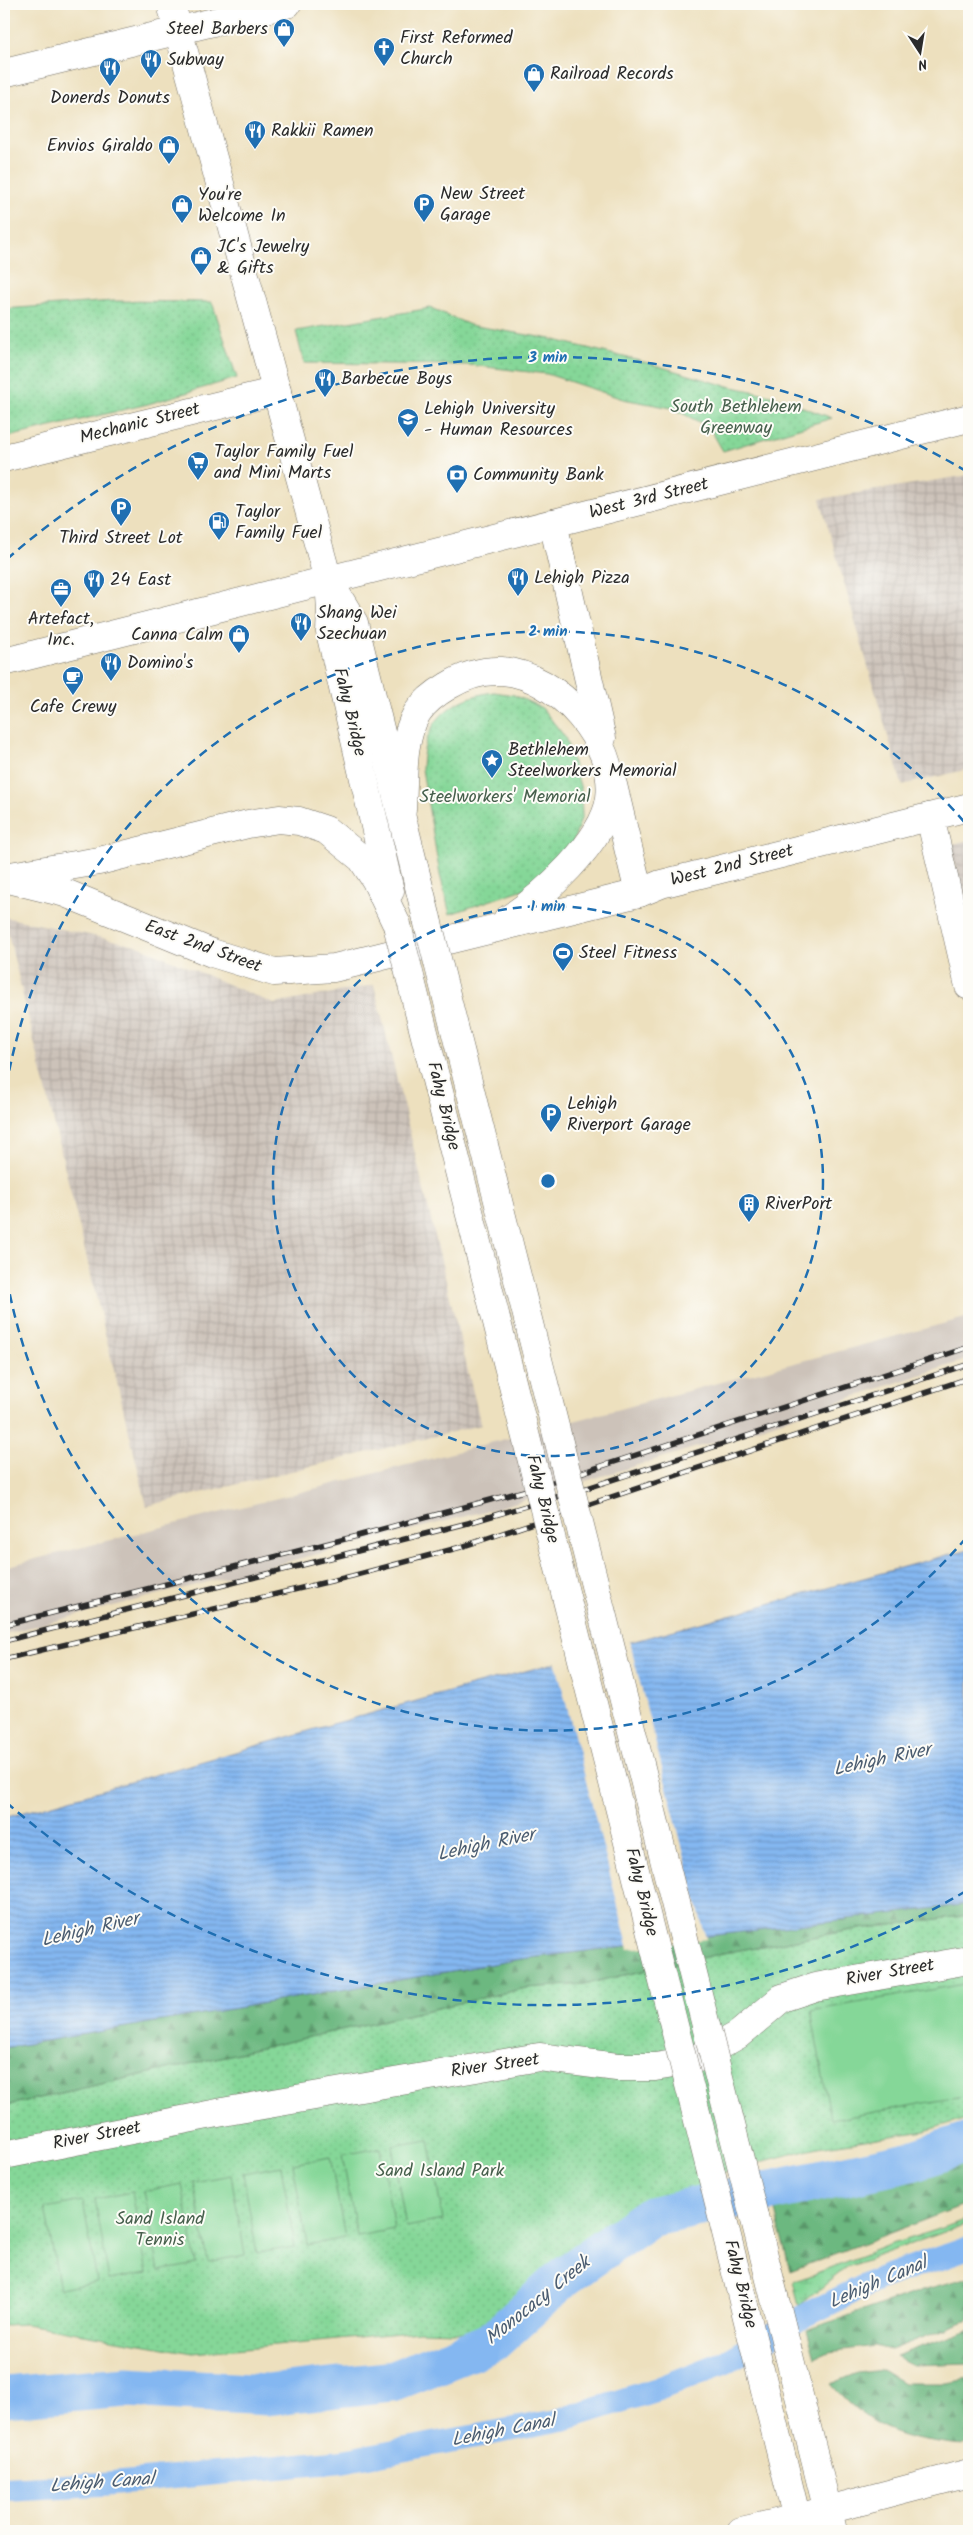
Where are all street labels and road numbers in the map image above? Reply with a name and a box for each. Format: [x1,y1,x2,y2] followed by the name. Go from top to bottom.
[77,395,204,453] street label: Mechanic Street
[586,470,713,528] street label: West 3rd Street
[324,665,374,759] street label: Fahy Bridge
[667,836,798,895] street label: West 2nd Street
[140,912,267,982] street label: East 2nd Street
[418,1059,468,1153] street label: Fahy Bridge
[517,1452,567,1546] street label: Fahy Bridge
[616,1845,666,1939] street label: Fahy Bridge
[843,1951,938,1995] street label: River Street
[449,2045,542,2087] street label: River Street
[50,2113,145,2159] street label: River Street
[715,2237,765,2331] street label: Fahy Bridge

